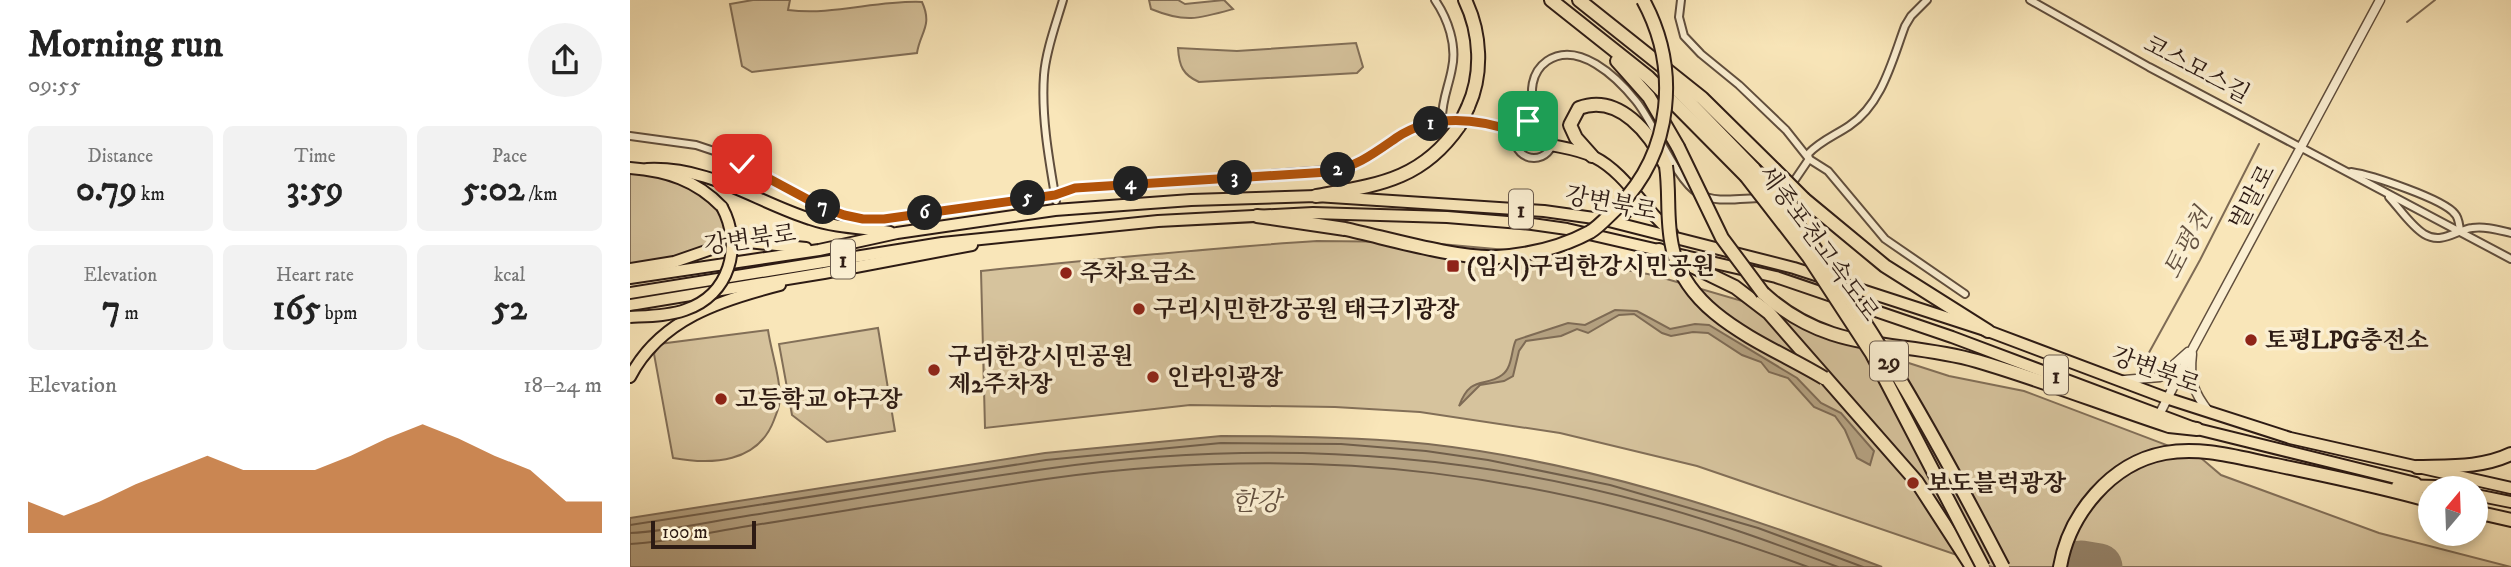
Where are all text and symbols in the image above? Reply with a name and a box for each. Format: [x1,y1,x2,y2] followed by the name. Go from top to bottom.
[28,21,223,69] text: Morning run
[528,23,602,97] button: share
[2138,29,2255,110] street label: 코스모스길
[28,71,81,100] text: 09:55
[1498,91,1558,151] pin
[1509,102,1547,140] icon: arrive
[1414,106,1448,142] pin: 1
[1427,112,1434,135] text: 1
[712,134,772,194] pin
[88,145,153,168] text: Distance
[294,145,336,168] text: Time
[492,145,527,168] text: Pace
[723,145,761,183] icon: check
[1320,152,1356,188] pin: 2
[1333,158,1342,181] text: 2
[1218,160,1252,196] pin: 3
[1752,160,1885,327] street label: 세종포천고속도로
[2223,160,2282,235] street label: 벌말로
[1114,166,1148,202] pin: 4
[1231,166,1238,189] text: 3
[76,168,137,212] text: 0.79
[286,168,344,212] text: 3:59
[462,168,524,212] text: 5:02
[1125,172,1136,195] text: 4
[1010,180,1046,216] pin: 5
[1562,180,1659,228] street label: 강변북로
[137,183,165,206] text: km
[524,183,557,206] text: /km
[1023,186,1032,209] text: 5
[806,190,840,224] pin: 7
[1509,190,1533,229] road number: 1
[817,195,828,218] text: 7
[908,196,942,230] pin: 6
[920,201,929,224] text: 6
[2156,201,2221,285] water label: 토평천
[702,219,798,261] street label: 강변북로
[831,240,855,278] road number: 1
[1467,252,1715,282] place label: (임시)구리한강시민공원
[1445,258,1461,274] marker: (임시)구리한강시민공원
[1080,259,1196,289] place label: 주차요금소
[84,264,157,287] text: Elevation
[276,264,354,287] text: Heart rate
[494,264,525,287] text: kcal
[1058,265,1074,281] marker: 주차요금소
[102,287,120,331] text: 7
[272,287,321,331] text: 165
[492,287,527,331] text: 52
[1153,295,1460,325] place label: 구리시민한강공원 태극기광장
[1131,301,1147,317] marker: 구리시민한강공원 태극기광장
[120,302,139,325] text: m
[321,302,358,325] text: bpm
[2265,326,2429,356] place label: 토평LPG충전소
[2243,332,2259,348] marker: 토평LPG충전소
[2107,341,2204,401] street label: 강변북로
[948,342,1133,400] place label: 구리한강시민공원 제2주차장
[1870,342,1908,380] road number: 29
[2044,356,2068,394] road number: 1
[926,362,942,378] marker: 구리한강시민공원 제2주차장
[1167,363,1284,393] place label: 인라인광장
[1145,369,1161,385] marker: 인라인광장
[28,371,117,400] text: Elevation
[523,371,602,400] text: 18–24 m
[735,385,903,415] place label: 고등학교 야구장
[713,391,729,407] marker: 고등학교 야구장
[1927,469,2067,499] place label: 보도블럭광장
[1905,475,1921,491] marker: 보도블럭광장
[2418,476,2488,546] north arrow
[2418,476,2488,546] map controls
[1231,486,1285,519] water label: 한강
[651,518,756,550] scale bar
[662,521,708,544] text: 100 m

